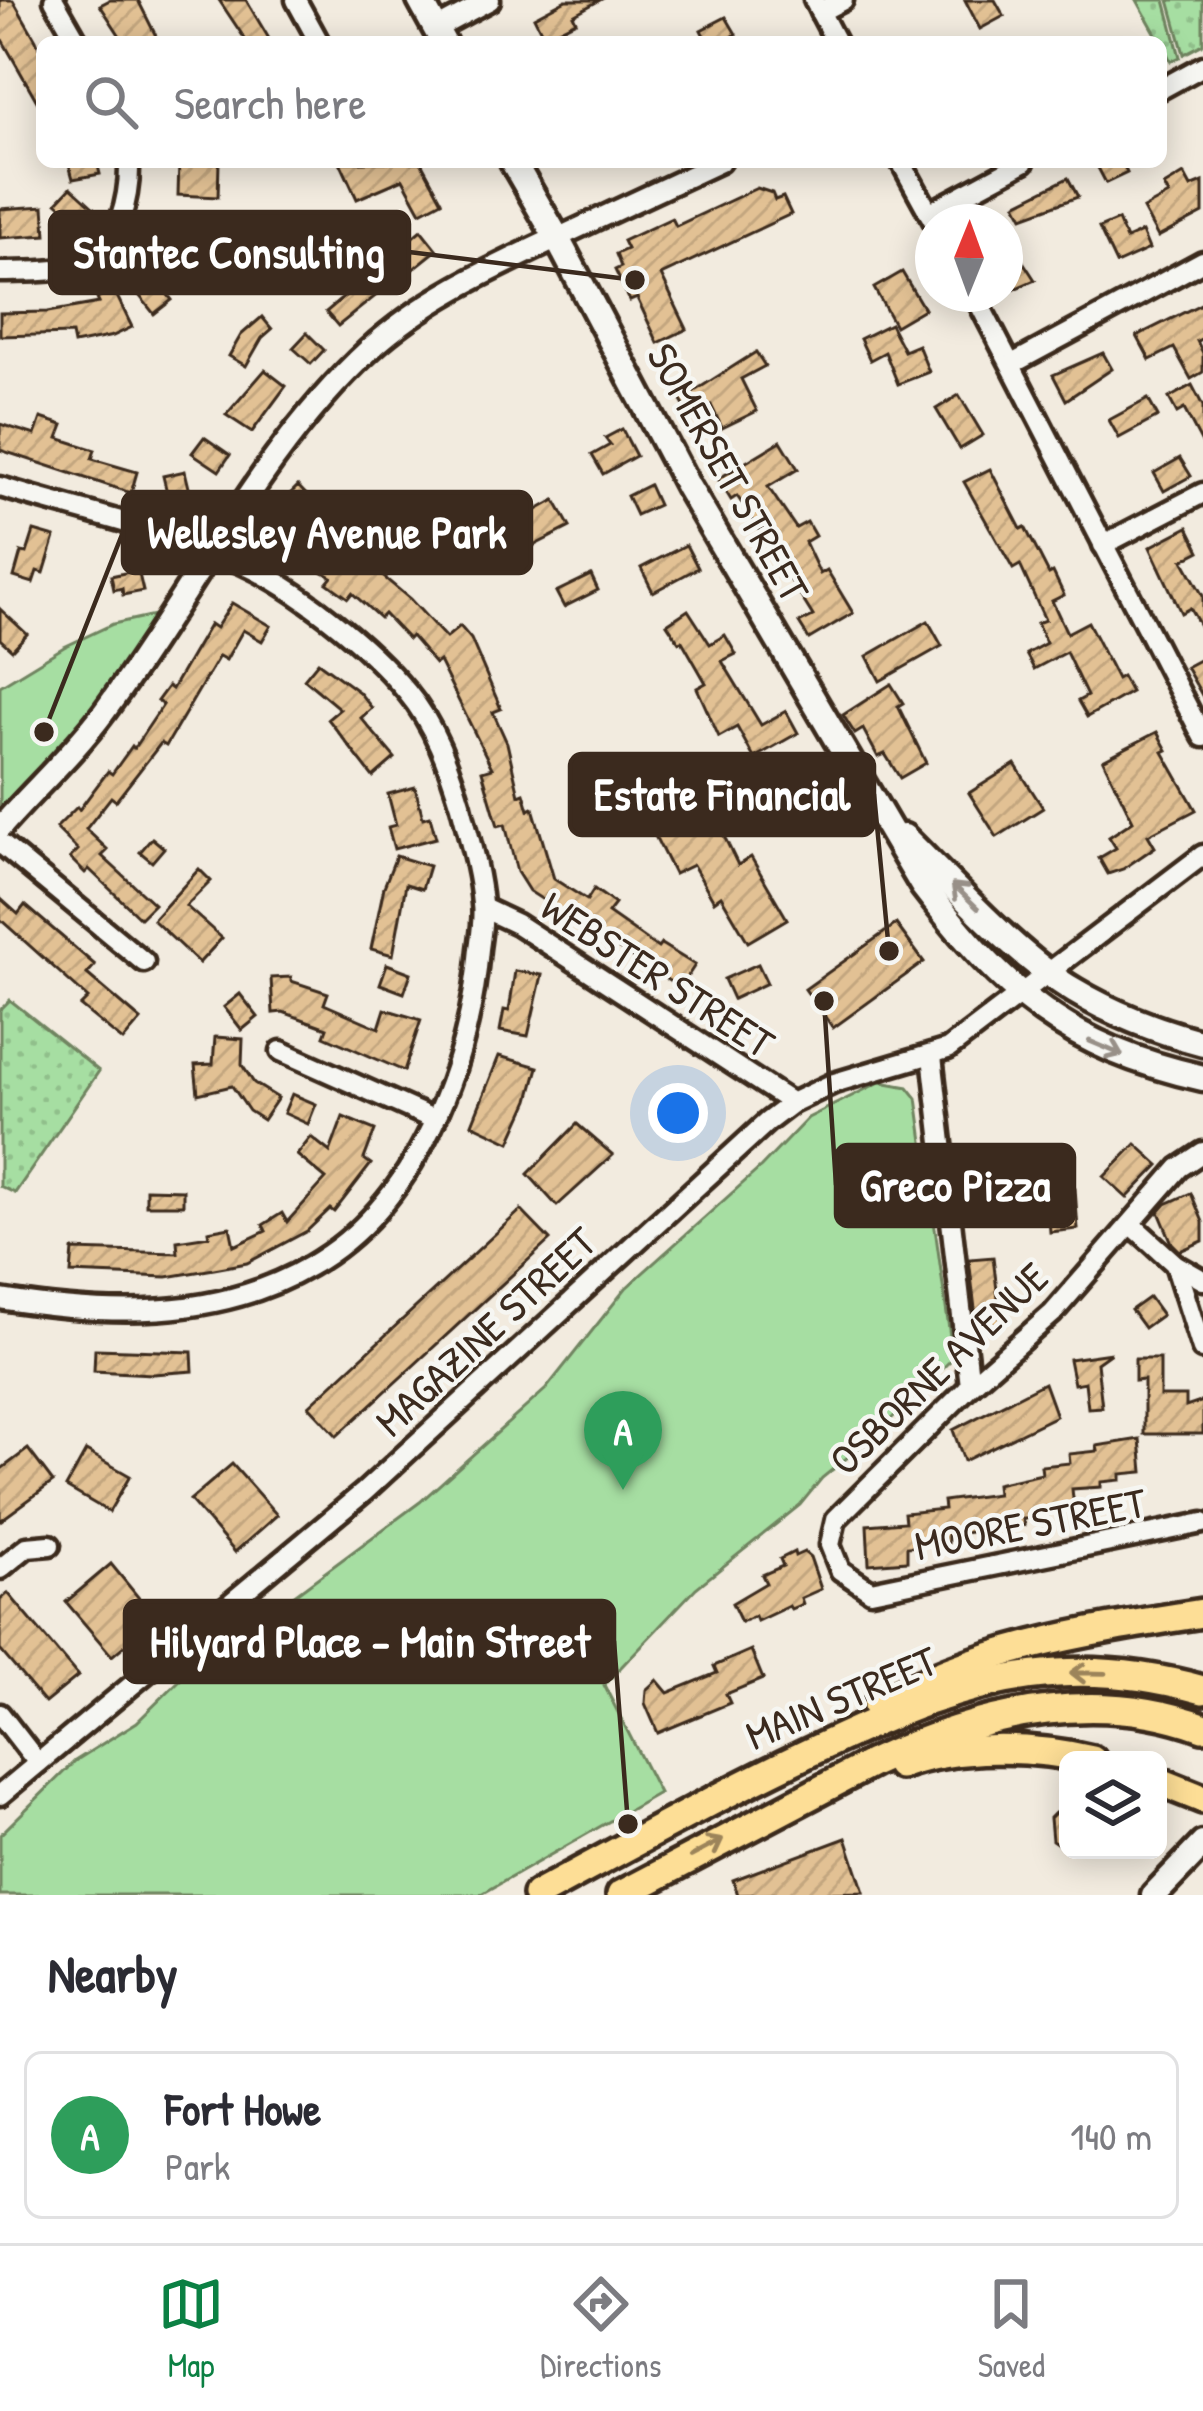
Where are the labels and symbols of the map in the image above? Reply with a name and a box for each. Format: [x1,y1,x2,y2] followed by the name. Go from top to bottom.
[915,204,1023,312] north arrow
[50,212,409,293] callout: Stantec Consulting
[73,221,385,283] text: Stantec Consulting
[634,333,824,613] street label: SOMERSET STREET
[123,492,531,573] callout: Wellesley Avenue Park
[147,501,507,563] text: Wellesley Avenue Park
[570,754,874,835] callout: Estate Financial
[594,763,851,824] text: Estate Financial
[531,877,787,1071] street label: WEBSTER STREET
[950,882,980,910] one-way arrow
[1087,1039,1124,1060] one-way arrow
[648,1083,708,1143] your location
[836,1145,1074,1226] callout: Greco Pizza
[860,1154,1051,1215] text: Greco Pizza
[362,1213,609,1448] street label: MAGAZINE STREET
[816,1249,1060,1487] street label: OSBORNE AVENUE
[584,1391,662,1490] pin: A
[910,1472,1151,1573] street label: MOORE STREET
[125,1601,614,1682] callout: Hilyard Place - Main Street
[150,1610,592,1672] text: Hilyard Place - Main Street
[737,1631,946,1763] street label: MAIN STREET
[1069,1662,1108,1685] one-way arrow
[689,1836,724,1859] one-way arrow

